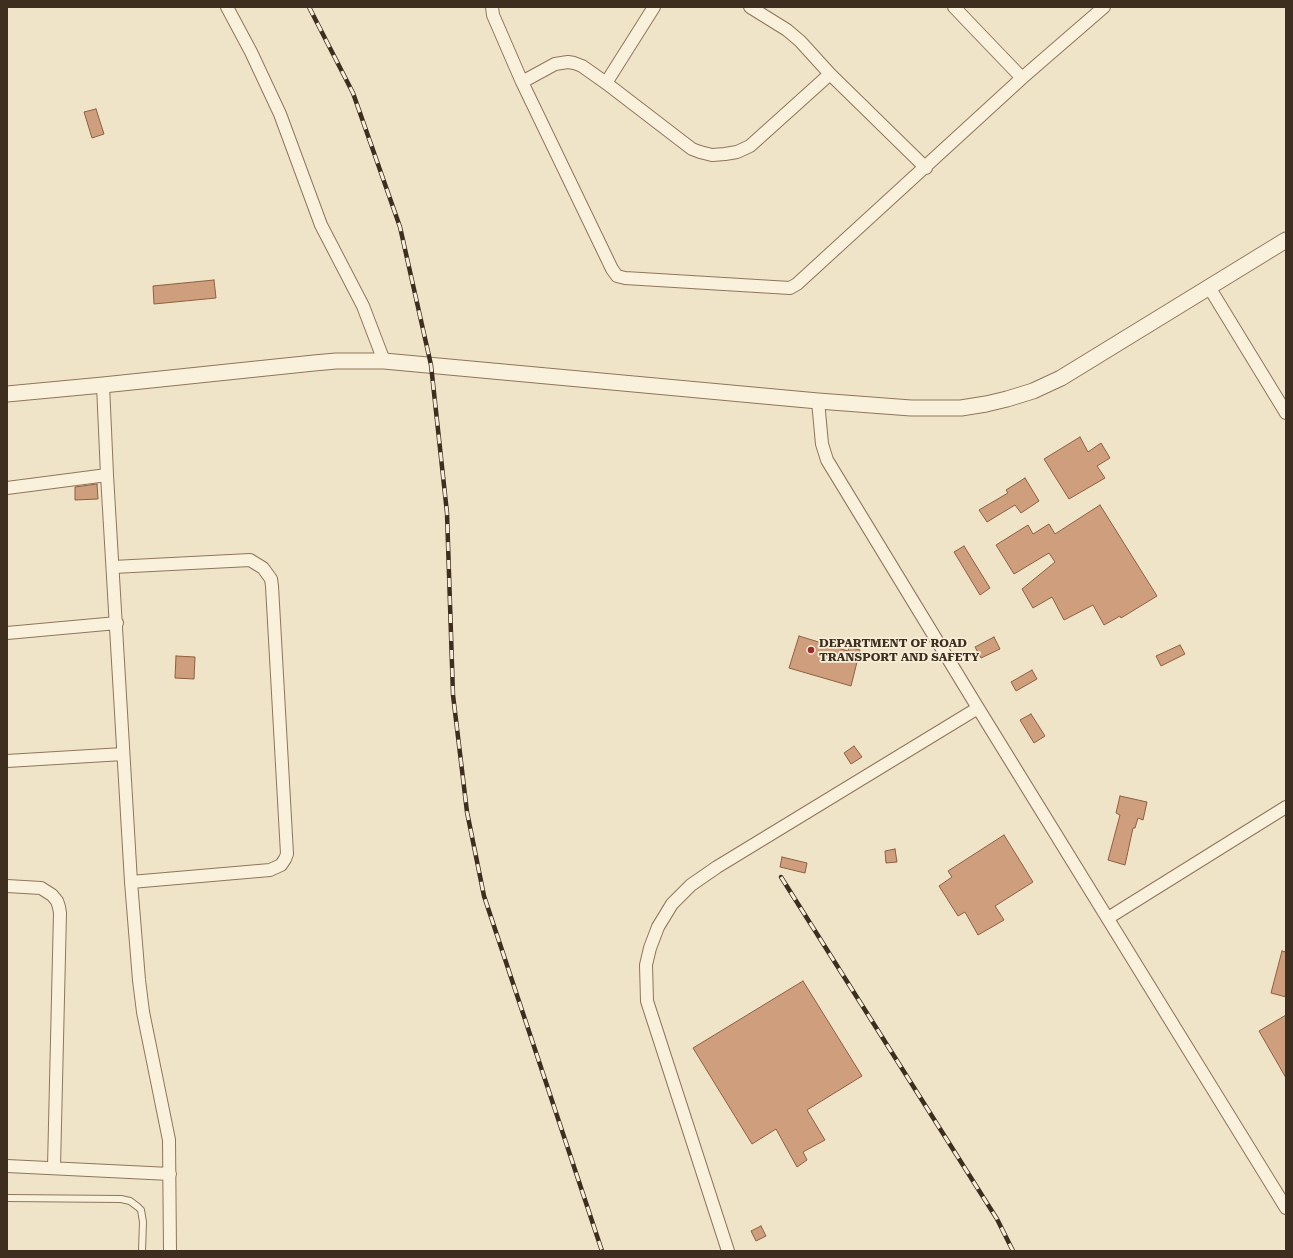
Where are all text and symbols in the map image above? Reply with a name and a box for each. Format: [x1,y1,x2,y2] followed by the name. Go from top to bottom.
[819,636,979,664] place label: DEPARTMENT OF ROAD TRANSPORT AND SAFETY
[806,645,816,655] marker: DEPARTMENT OF ROAD TRANSPORT AND SAFETY

